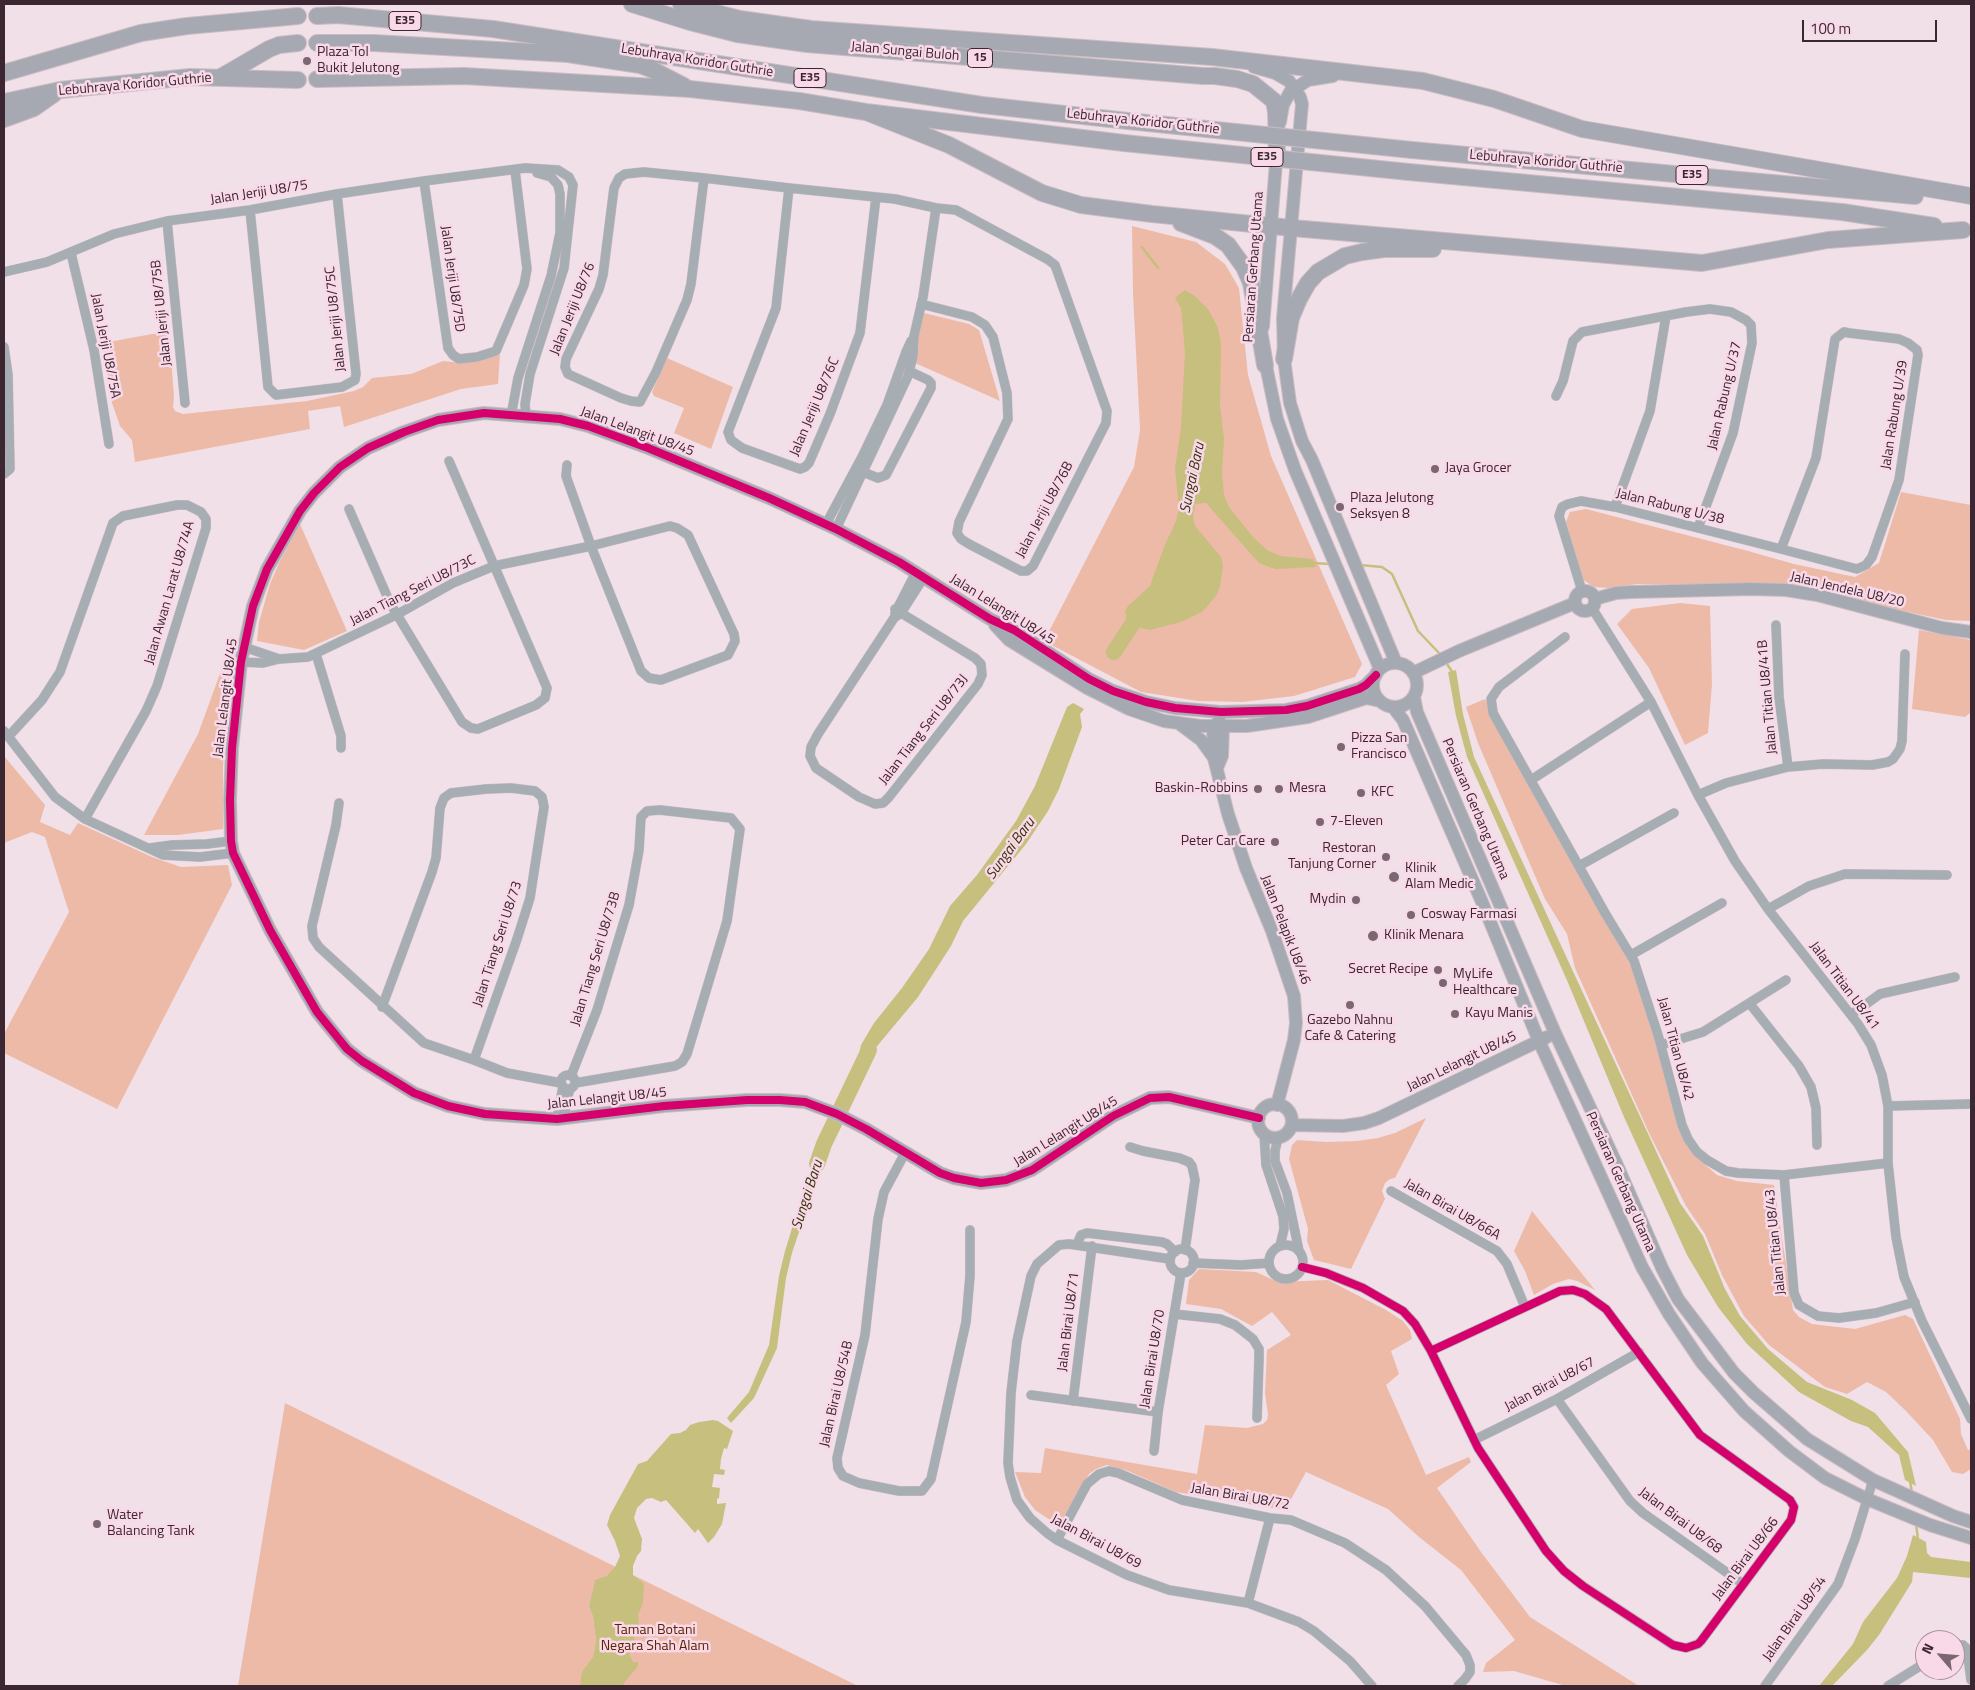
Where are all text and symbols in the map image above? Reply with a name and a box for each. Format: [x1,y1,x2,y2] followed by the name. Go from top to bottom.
[1805,10,1940,42] scale bar
[389,12,421,30] road number: E35
[1810,17,1851,40] text: 100 m
[850,39,960,65] street label: Jalan Sungai Buloh
[620,41,774,81] street label: Lebuhraya Koridor Guthrie
[317,45,400,78] place label: Plaza Tol Bukit Jelutong
[968,48,992,68] road number: 15
[301,55,313,67] marker: Plaza Tol Bukit Jelutong
[794,68,826,88] road number: E35
[58,70,212,100] street label: Lebuhraya Koridor Guthrie
[1066,106,1220,138] street label: Lebuhraya Koridor Guthrie
[1469,147,1623,177] street label: Lebuhraya Koridor Guthrie
[1251,148,1283,166] road number: E35
[1676,166,1708,184] road number: E35
[209,177,309,209] street label: Jalan Jeriji U8/75
[1240,191,1268,343] street label: Persiaran Gerbang Utama
[436,225,468,333] street label: Jalan Jeriji U8/75D
[148,259,176,367] street label: Jalan Jeriji U8/75B
[547,260,599,358] street label: Jalan Jeriji U8/76
[322,265,350,373] street label: Jalan Jeriji U8/75C
[87,292,123,400] street label: Jalan Jeriji U8/75A
[1704,340,1746,452] street label: Jalan Rabung U/37
[787,355,843,459] street label: Jalan Jeriji U8/76C
[1878,359,1912,471] street label: Jalan Rabung U/39
[578,404,696,460] street label: Jalan Lelangit U8/45
[1177,441,1209,515] water label: Sungai Baru
[1012,459,1078,561] street label: Jalan Jeriji U8/76B
[1445,461,1511,477] place label: Jaya Grocer
[1429,463,1441,475] marker: Jaya Grocer
[1614,485,1726,529] street label: Jalan Rabung U/38
[1350,491,1434,524] place label: Plaza Jelutong Seksyen 8
[1334,501,1346,513] marker: Plaza Jelutong Seksyen 8
[141,519,199,667] street label: Jalan Awan Larat U8/74A
[347,552,479,630] street label: Jalan Tiang Seri U8/73C
[1788,569,1906,611] street label: Jalan Jendela U8/20
[947,571,1057,649] street label: Jalan Lelangit U8/45
[210,637,242,759] street label: Jalan Lelangit U8/45
[1755,639,1781,755] street label: Jalan Titian U8/41B
[876,672,972,788] street label: Jalan Tiang Seri U8/73J
[1351,731,1407,764] place label: Pizza San Francisco
[1438,736,1512,882] street label: Persiaran Gerbang Utama
[1335,741,1347,753] marker: Pizza San Francisco
[1155,781,1248,797] place label: Baskin-Robbins
[1289,781,1326,797] place label: Mesra
[1252,783,1264,795] marker: Baskin-Robbins
[1273,783,1285,795] marker: Mesra
[1371,785,1394,801] place label: KFC
[1355,787,1367,799] marker: KFC
[1330,814,1383,830] place label: 7-Eleven
[983,815,1039,883] water label: Sungai Baru
[1314,816,1326,828] marker: 7-Eleven
[1181,834,1265,850] place label: Peter Car Care
[1269,836,1281,848] marker: Peter Car Care
[1288,841,1376,874] place label: Restoran Tanjung Corner
[1380,851,1392,863] marker: Restoran Tanjung Corner
[1405,861,1474,894] place label: Klinik Alam Medic
[1387,870,1401,884] marker: Klinik Alam Medic
[1256,873,1314,987] street label: Jalan Pelapik U8/46
[470,879,526,1009] street label: Jalan Tiang Seri U8/73
[568,890,624,1028] street label: Jalan Tiang Seri U8/73B
[1310,892,1346,908] place label: Mydin
[1350,894,1362,906] marker: Mydin
[1421,907,1517,923] place label: Cosway Farmasi
[1405,909,1417,921] marker: Cosway Farmasi
[1384,928,1464,944] place label: Klinik Menara
[1366,929,1380,943] marker: Klinik Menara
[1805,939,1883,1033] street label: Jalan Titian U8/41
[1348,962,1428,978] place label: Secret Recipe
[1432,964,1444,976] marker: Secret Recipe
[1453,967,1517,1000] place label: MyLife Healthcare
[1437,977,1449,989] marker: MyLife Healthcare
[1653,996,1697,1102] street label: Jalan Titian U8/42
[1344,999,1356,1011] marker: Gazebo Nahnu Cafe & Catering
[1465,1006,1533,1022] place label: Kayu Manis
[1449,1008,1461,1020] marker: Kayu Manis
[1304,1013,1396,1046] place label: Gazebo Nahnu Cafe & Catering
[1404,1028,1520,1096] street label: Jalan Lelangit U8/45
[546,1084,668,1114] street label: Jalan Lelangit U8/45
[1011,1093,1121,1171] street label: Jalan Lelangit U8/45
[1582,1109,1658,1255] street label: Persiaran Gerbang Utama
[788,1158,828,1232] water label: Sungai Baru
[1401,1176,1503,1244] street label: Jalan Birai U8/66A
[1762,1188,1790,1296] street label: Jalan Titian U8/43
[1055,1271,1083,1373] street label: Jalan Birai U8/71
[1137,1308,1169,1410] street label: Jalan Birai U8/70
[817,1339,857,1449] street label: Jalan Birai U8/54B
[1502,1354,1598,1416] street label: Jalan Birai U8/67
[1189,1480,1291,1514] street label: Jalan Birai U8/72
[1635,1484,1725,1558] street label: Jalan Birai U8/68
[107,1508,195,1540] place label: Water Balancing Tank
[1048,1511,1144,1573] street label: Jalan Birai U8/69
[1709,1514,1783,1604] street label: Jalan Birai U8/66
[91,1518,103,1530] marker: Water Balancing Tank
[1759,1573,1831,1665] street label: Jalan Birai U8/54
[601,1623,709,1655] park label: Taman Botani Negara Shah Alam
[1915,1630,1965,1680] north arrow
[1916,1639,1939,1658] text: N

